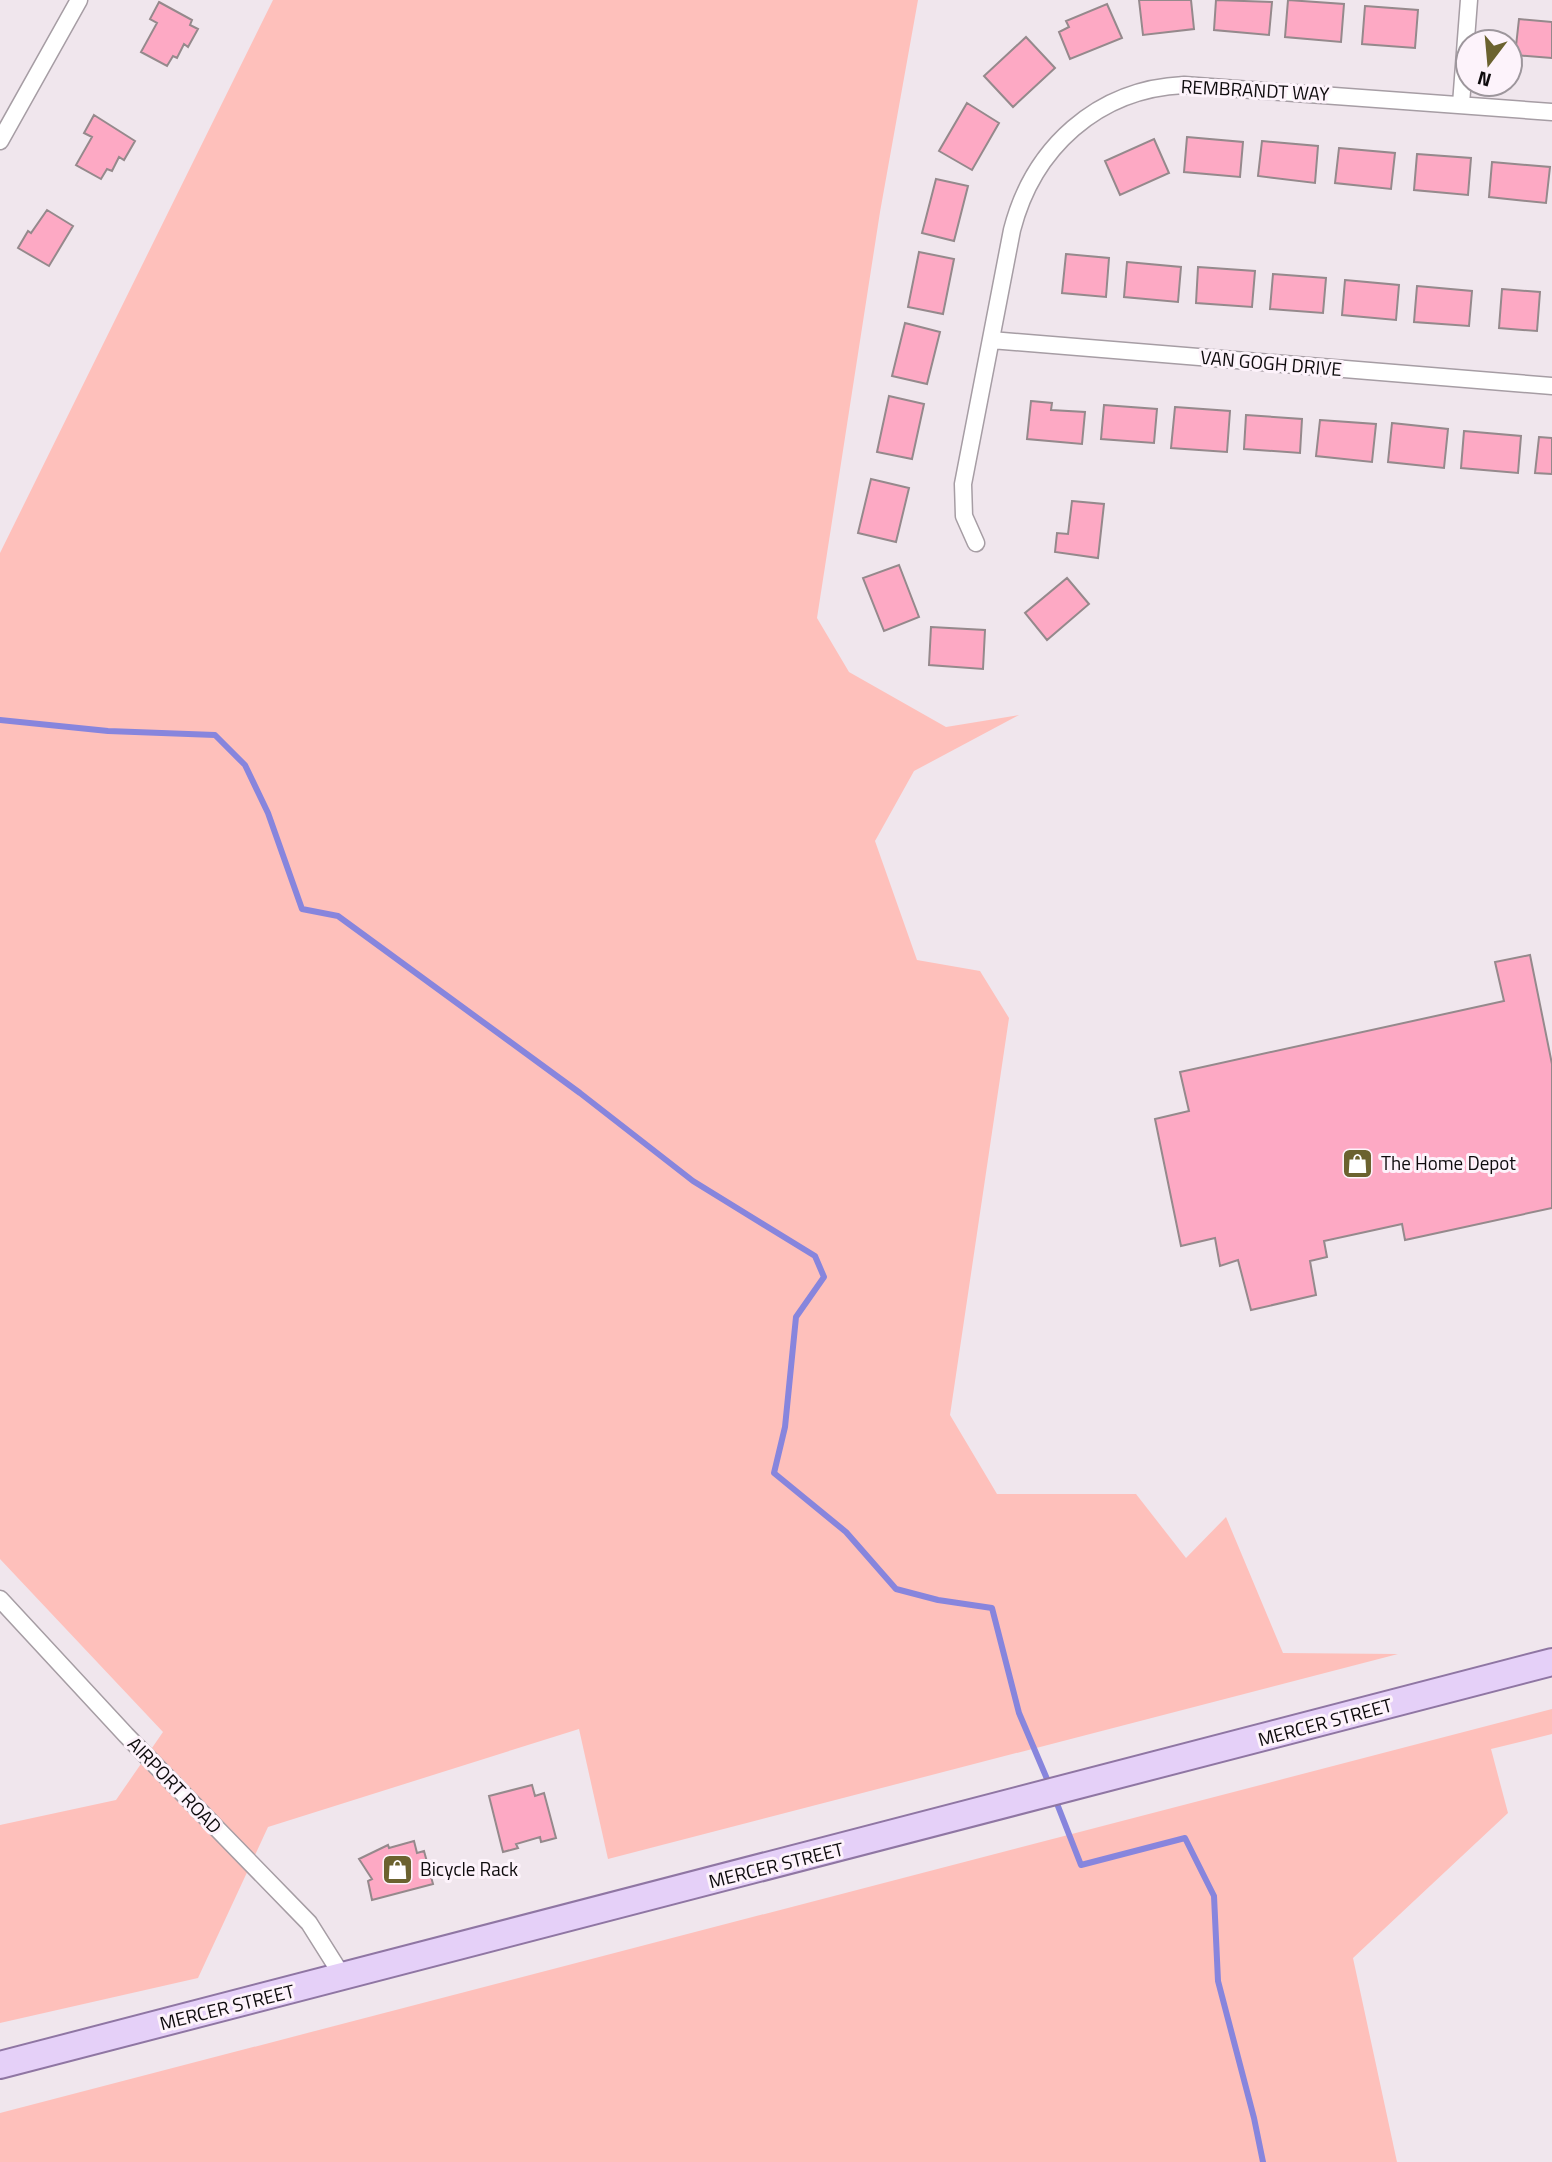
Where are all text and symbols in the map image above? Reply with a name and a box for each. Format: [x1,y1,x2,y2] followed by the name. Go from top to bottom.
[1454,28,1524,98] north arrow
[1474,64,1495,96] text: N
[1180,71,1331,108] street label: REMBRANDT WAY
[1199,342,1343,383] street label: VAN GOGH DRIVE
[1341,1146,1375,1180] shop icon: The Home Depot
[1381,1148,1516,1177] place label: The Home Depot
[1255,1690,1395,1753] street label: MERCER STREET
[122,1730,229,1840] street label: AIRPORT ROAD
[705,1834,846,1895] street label: MERCER STREET
[380,1852,414,1886] shop icon: Bicycle Rack
[420,1854,518,1883] place label: Bicycle Rack
[156,1976,297,2037] street label: MERCER STREET

